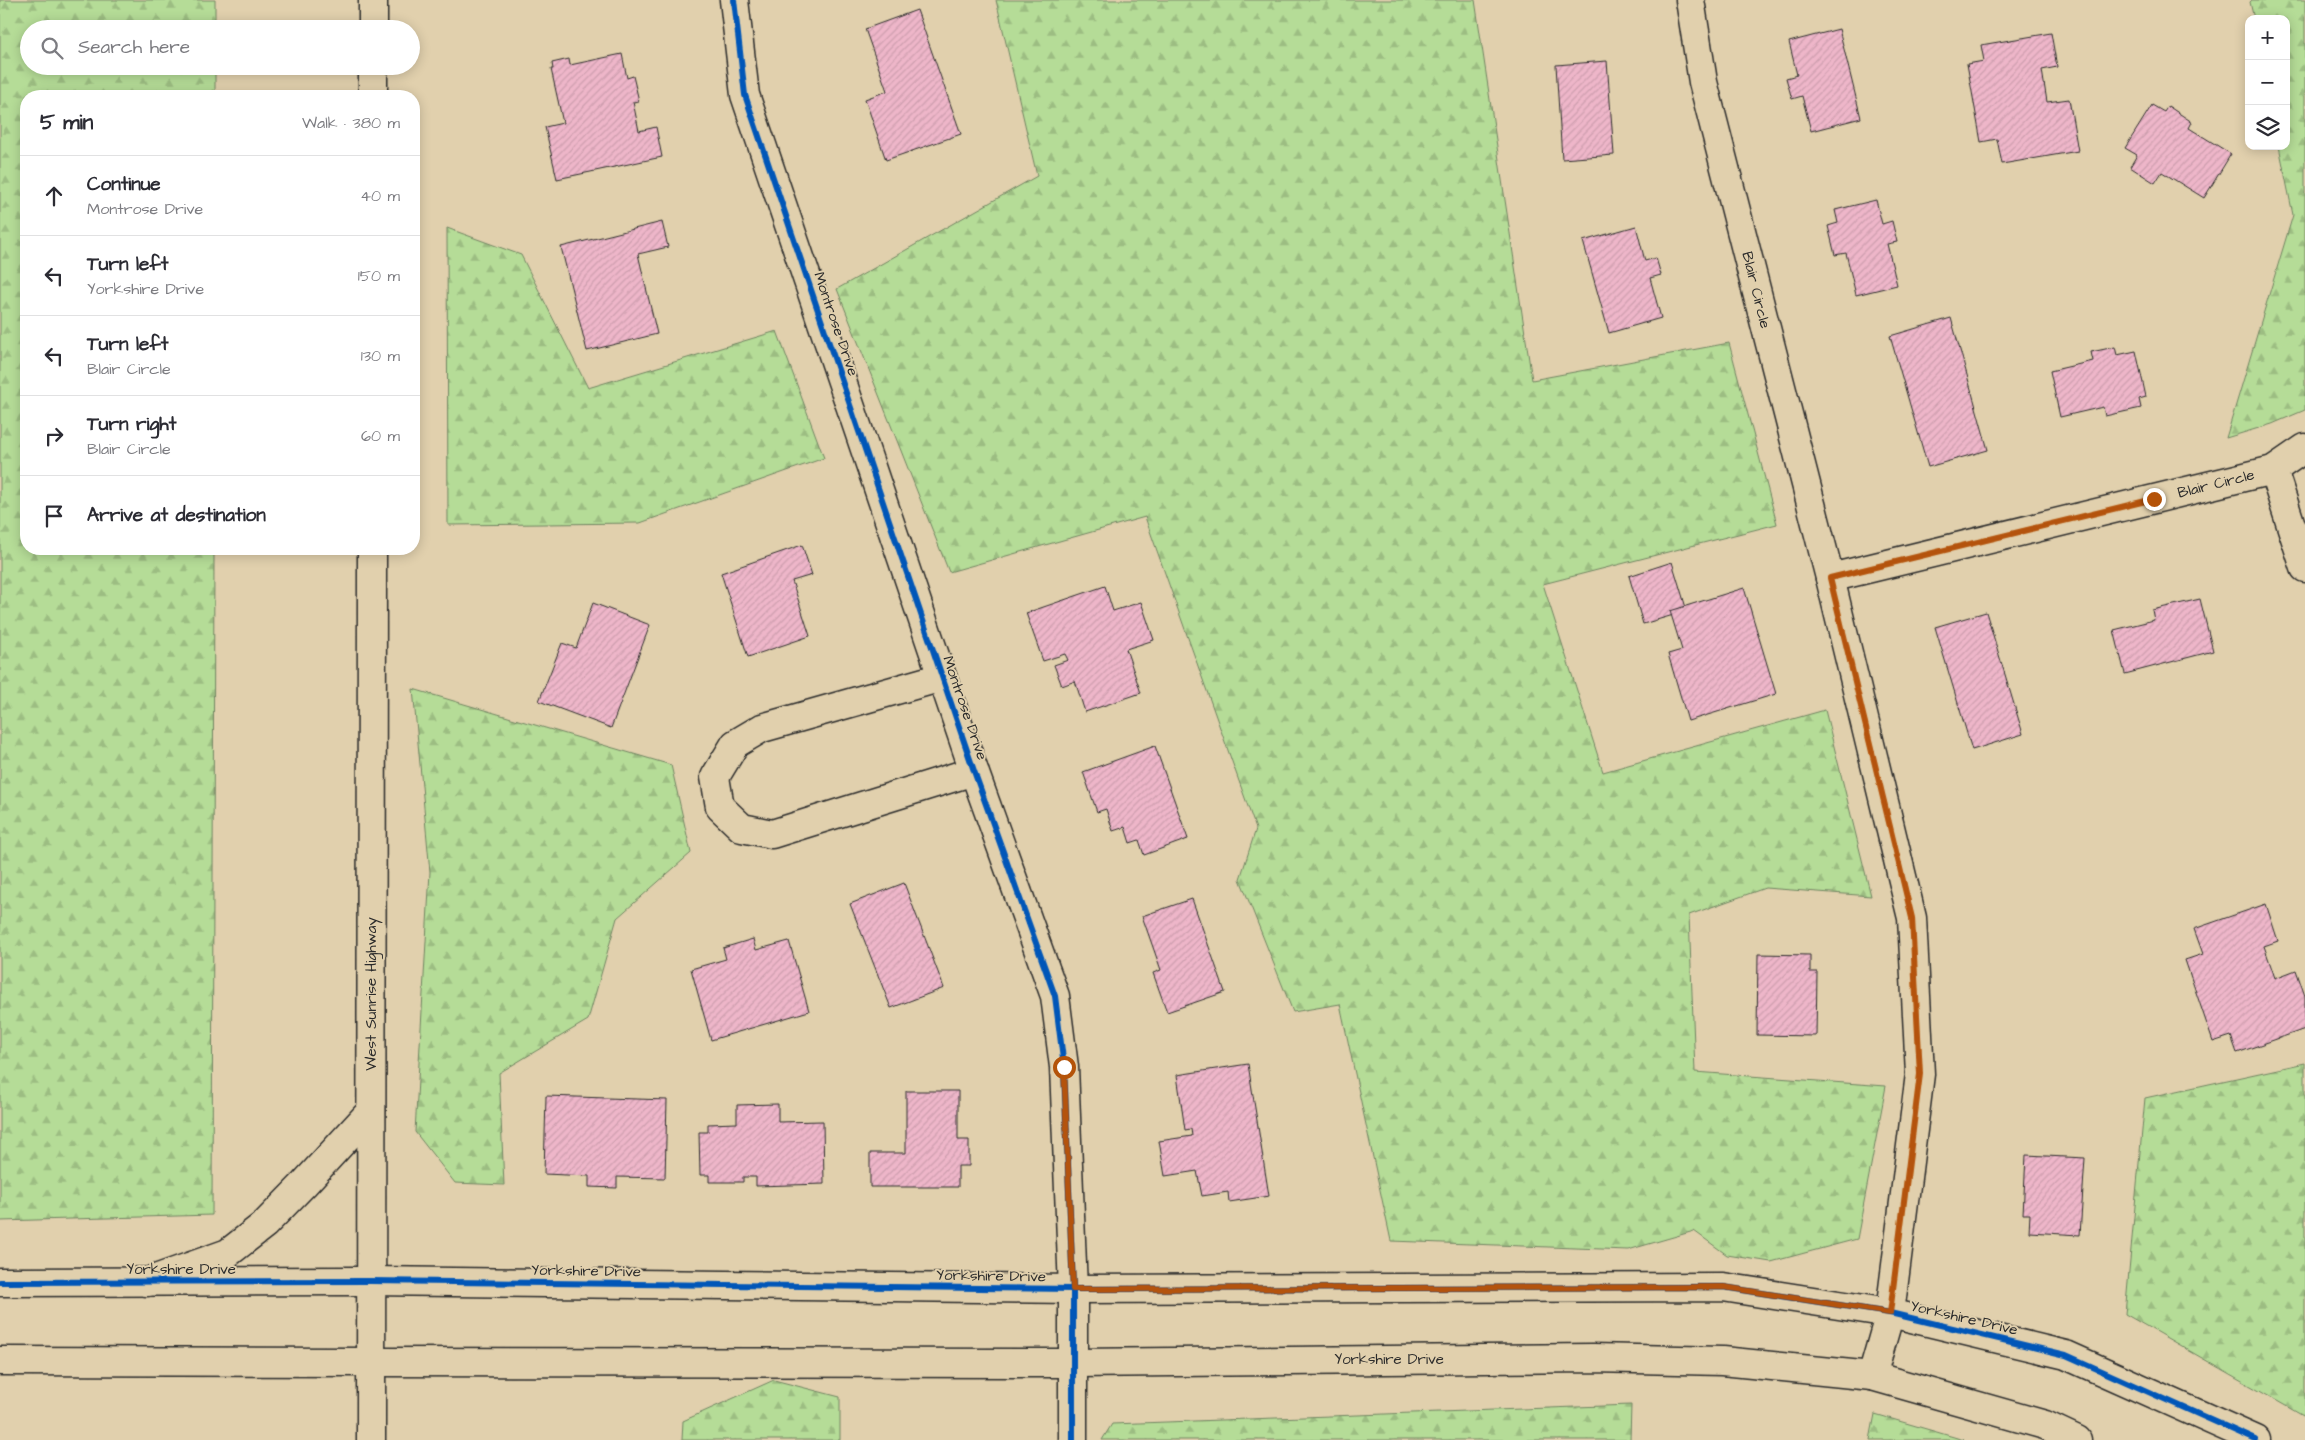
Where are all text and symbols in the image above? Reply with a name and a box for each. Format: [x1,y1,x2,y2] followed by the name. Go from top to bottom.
[2245,15,2290,150] map controls
[2245,15,2290,60] button: +
[20,20,420,75] search box
[38,34,66,62] icon: search
[78,34,190,61] text: Search here
[2245,60,2290,105] button: −
[2245,105,2290,150] button: layers
[40,108,93,137] text: 5 min
[302,112,400,134] text: Walk · 380 m
[87,171,161,198] text: Continue
[40,182,68,210] icon: ahead
[360,185,400,207] text: 40 m
[87,198,203,220] text: Montrose Drive
[1736,249,1776,331] street label: Blair Circle
[87,251,168,278] text: Turn left
[40,262,68,290] icon: left
[358,265,400,287] text: 150 m
[808,269,864,379] street label: Montrose Drive
[87,278,204,300] text: Yorkshire Drive
[87,331,168,358] text: Turn left
[40,342,68,370] icon: left
[361,345,400,367] text: 130 m
[87,358,171,380] text: Blair Circle
[87,411,176,438] text: Turn right
[40,422,68,450] icon: right
[361,425,400,447] text: 60 m
[87,438,171,460] text: Blair Circle
[2175,464,2257,504] street label: Blair Circle
[2143,488,2166,511] route end
[40,502,68,530] icon: arrive
[87,502,266,529] text: Arrive at destination
[937,653,993,763] street label: Montrose Drive
[361,917,383,1071] street label: West Sunrise Highway
[1053,1056,1076,1079] route start
[126,1259,236,1280] street label: Yorkshire Drive
[531,1260,641,1282] street label: Yorkshire Drive
[936,1265,1046,1287] street label: Yorkshire Drive
[1908,1295,2020,1341] street label: Yorkshire Drive
[1334,1349,1444,1370] street label: Yorkshire Drive

